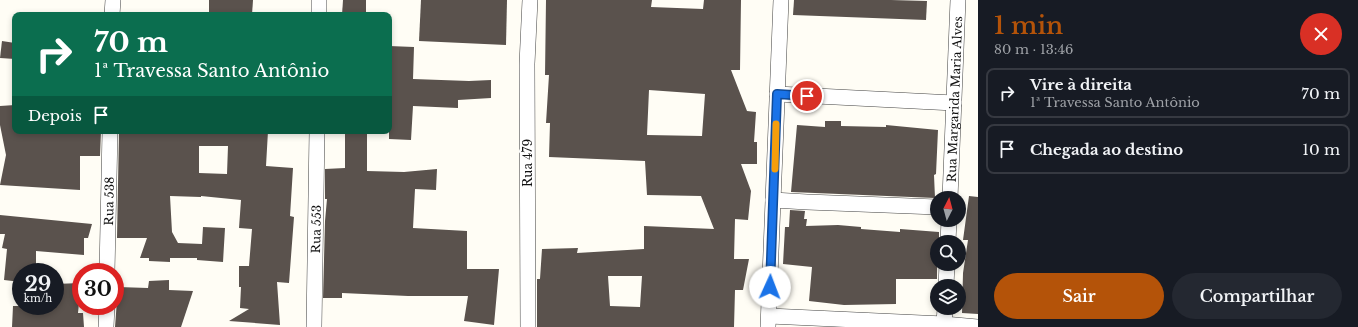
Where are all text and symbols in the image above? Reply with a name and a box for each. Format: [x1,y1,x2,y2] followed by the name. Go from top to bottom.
[994,11,1063,40] text: 1 min
[1300,13,1342,55] button: close
[943,16,965,182] street label: Rua Margarida Maria Alves
[94,25,168,60] text: 70 m
[28,28,80,80] icon: right
[994,41,1073,58] text: 80 m · 13:46
[94,60,329,82] text: 1ª Travessa Santo Antônio
[1030,75,1132,94] text: Vire à direita
[790,79,824,113] pin
[996,82,1018,104] icon: right
[1301,84,1340,103] text: 70 m
[796,85,818,107] icon: arrive
[1030,94,1200,111] text: 1ª Travessa Santo Antônio
[90,104,112,126] icon: arrive
[28,106,82,125] text: Depois
[996,138,1018,160] icon: arrive
[520,139,535,187] street label: Rua 479
[1030,140,1183,159] text: Chegada ao destino
[1302,140,1340,159] text: 10 m
[100,176,117,226] street label: Rua 538
[930,191,966,227] north arrow
[930,191,966,315] map controls
[308,205,323,253] street label: Rua 553
[930,235,966,271] button: search
[72,263,124,315] speed limit sign: 30
[749,266,791,308] position arrow
[25,272,51,296] text: 29
[994,273,1164,319] button: Sair
[1172,273,1342,319] button: Compartilhar
[930,279,966,315] button: layers
[24,292,52,305] text: km/h

